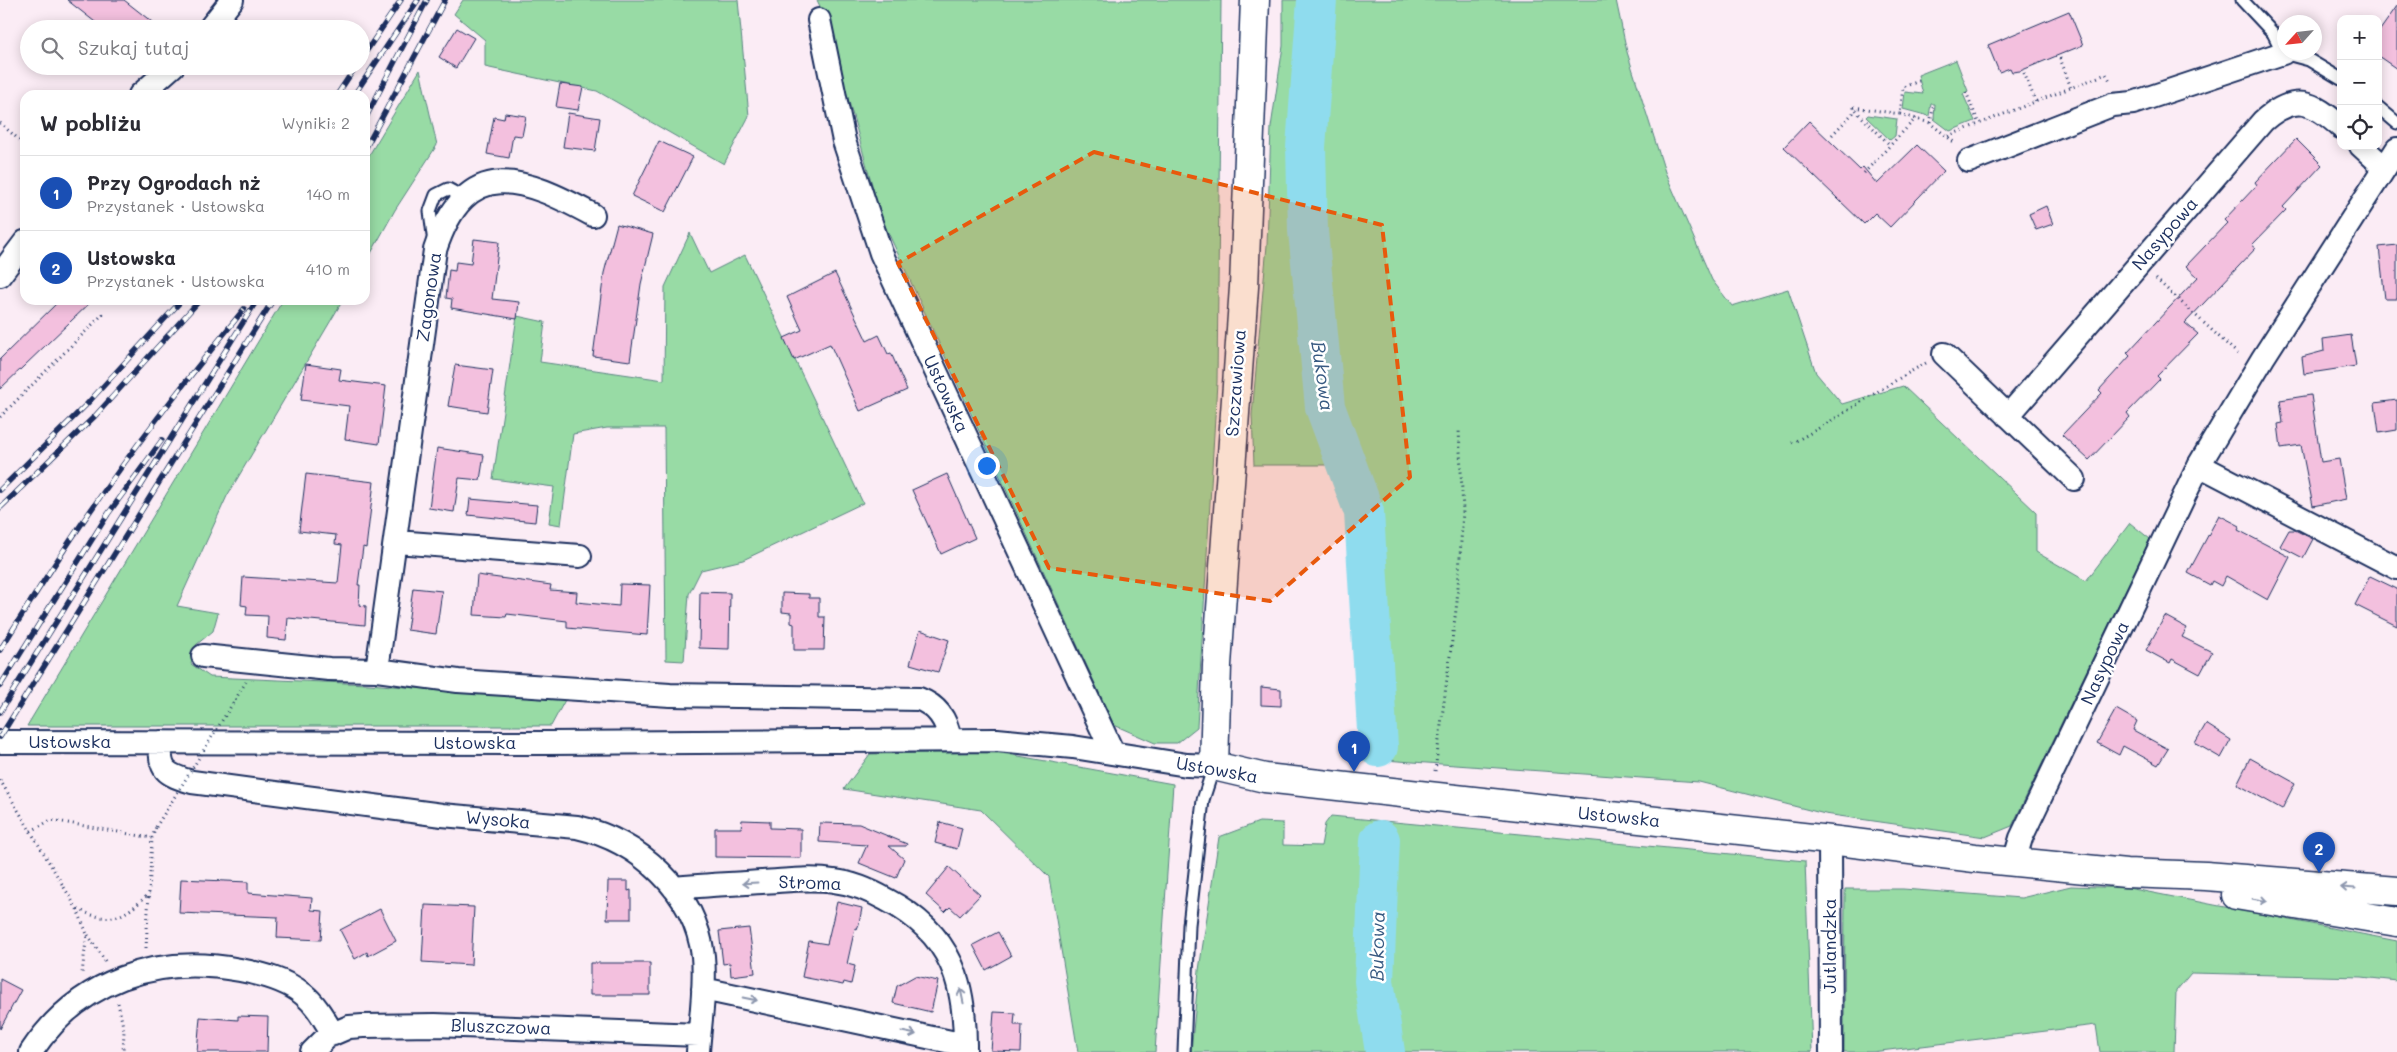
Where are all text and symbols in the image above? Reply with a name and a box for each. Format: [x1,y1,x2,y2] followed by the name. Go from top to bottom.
[2277,15,2322,60] north arrow
[2337,15,2382,150] map controls
[2337,15,2382,60] button: +
[20,20,370,75] search box
[38,34,66,62] icon: search
[78,35,189,60] text: Szukaj tutaj
[2337,60,2382,105] button: −
[2337,105,2382,150] button: locate
[40,109,141,136] text: W pobliżu
[281,112,350,133] text: Wyniki: 2
[87,170,261,195] text: Przy Ogrodach nż
[52,183,60,204] text: 1
[306,183,350,204] text: 140 m
[2126,192,2203,275] street label: Nasypowa
[87,195,265,216] text: Przystanek · Ustowska
[87,245,176,270] text: Ustowska
[410,250,446,343] street label: Zagonowa
[52,258,60,279] text: 2
[306,258,350,279] text: 410 m
[87,270,265,291] text: Przystanek · Ustowska
[1219,329,1251,437] street label: Szczawiowa
[1306,339,1341,412] water label: Bukowa
[919,351,975,436] street label: Ustowska
[974,453,1000,479] your location
[2074,617,2134,708] street label: Nasypowa
[29,729,111,753] street label: Ustowska
[434,730,516,754] street label: Ustowska
[1338,731,1370,772] pin: 1
[1174,750,1260,788] street label: Ustowska
[1577,800,1662,832] street label: Ustowska
[464,804,532,834] street label: Wysoka
[2303,832,2335,873] pin: 2
[778,869,842,895] street label: Stroma
[743,878,759,888] one-way arrow
[2341,883,2357,893] one-way arrow
[2252,895,2268,905] one-way arrow
[1817,898,1841,994] street label: Jutlandzka
[1363,911,1390,981] water label: Bukowa
[957,989,966,1005] one-way arrow
[742,995,758,1004] one-way arrow
[450,1012,552,1040] street label: Bluszczowa
[901,1029,917,1038] one-way arrow

